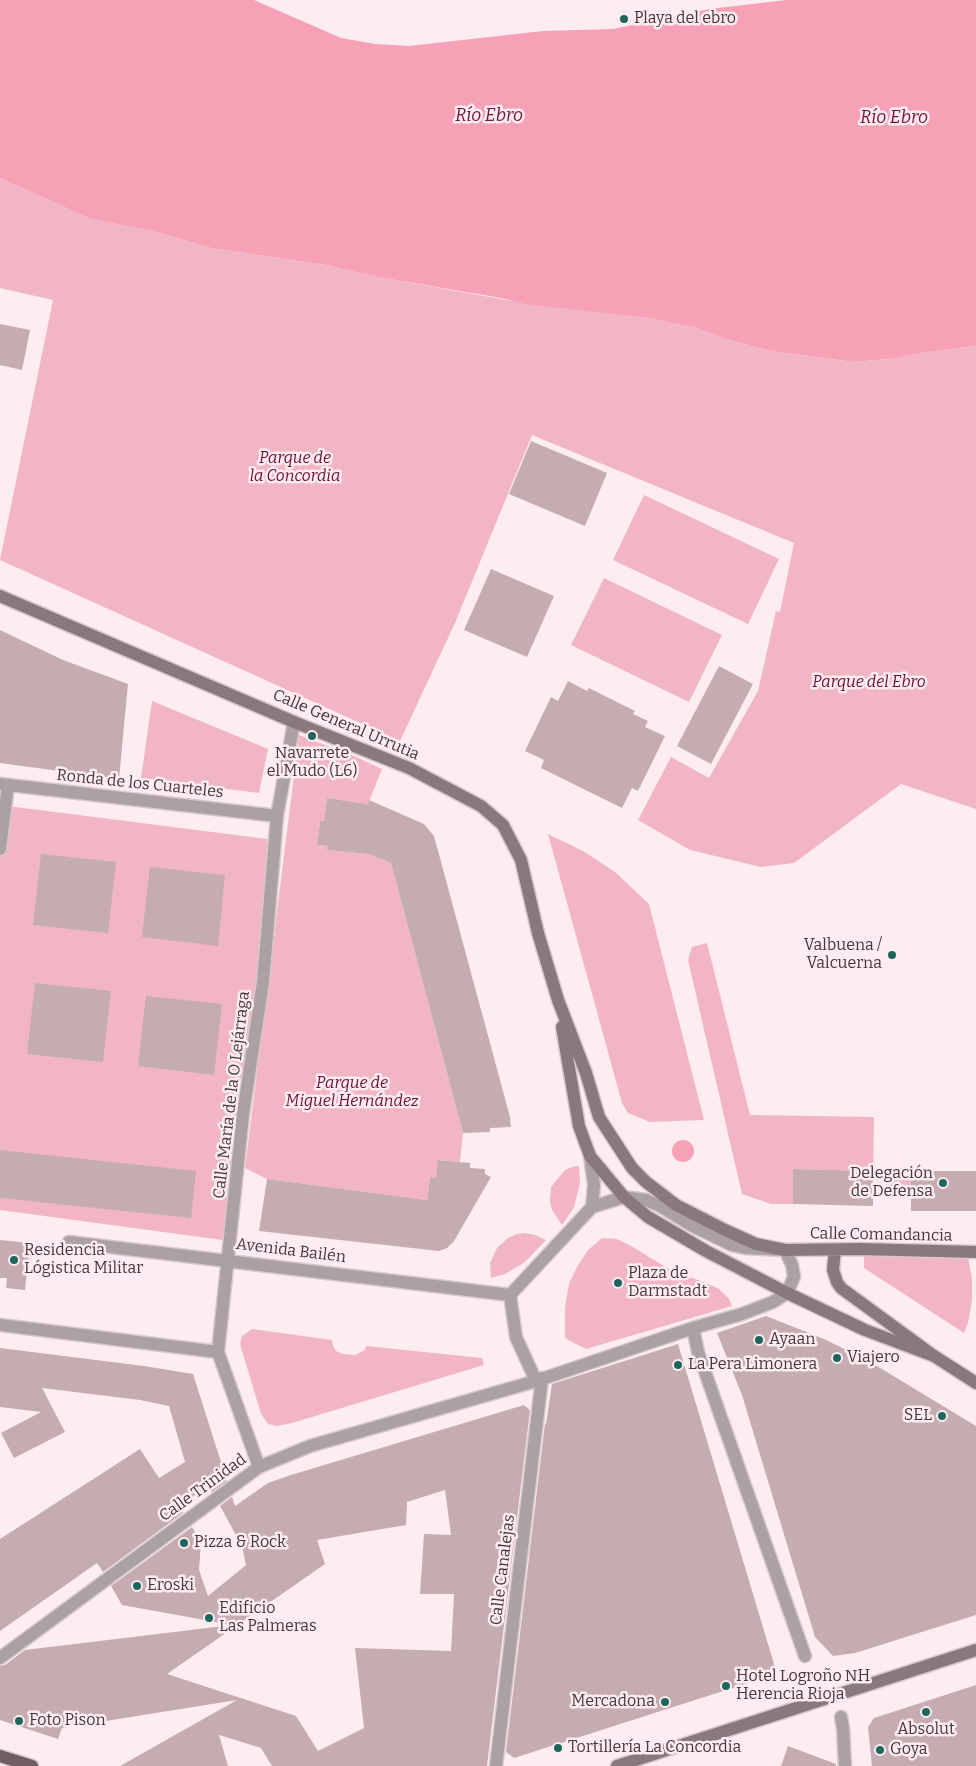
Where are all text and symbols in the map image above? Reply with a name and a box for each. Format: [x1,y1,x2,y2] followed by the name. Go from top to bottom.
[634,9,736,29] place label: Playa del ebro
[618,13,630,25] marker: Playa del ebro
[455,105,523,127] water label: Río Ebro
[860,107,928,129] water label: Río Ebro
[250,449,340,487] park label: Parque de la Concordia
[812,673,926,693] park label: Parque del Ebro
[270,685,422,765] street label: Calle General Urrutia
[306,730,318,742] marker: Navarrete el Mudo (L6)
[267,744,357,782] place label: Navarrete el Mudo (L6)
[56,766,224,802] street label: Ronda de los Cuarteles
[804,936,882,974] place label: Valbuena / Valcuerna
[886,949,898,961] marker: Valbuena / Valcuerna
[210,990,254,1200] street label: Calle María de la O Lejárraga
[286,1074,418,1112] park label: Parque de Miguel Hernández
[850,1164,933,1202] place label: Delegación de Defensa
[937,1177,949,1189] marker: Delegación de Defensa
[810,1224,952,1246] street label: Calle Comandancia
[235,1235,347,1267] street label: Avenida Bailén
[24,1241,143,1279] place label: Residencia Lógistica Militar
[8,1254,20,1266] marker: Residencia Lógistica Militar
[628,1264,707,1302] place label: Plaza de Darmstadt
[612,1277,624,1289] marker: Plaza de Darmstadt
[769,1330,815,1350] place label: Ayaan
[753,1334,765,1346] marker: Ayaan
[847,1348,900,1368] place label: Viajero
[831,1352,843,1364] marker: Viajero
[688,1355,817,1375] place label: La Pera Limonera
[672,1359,684,1371] marker: La Pera Limonera
[904,1406,932,1426] place label: SEL
[936,1410,948,1422] marker: SEL
[156,1450,250,1526] street label: Calle Trinidad
[487,1514,519,1626] street label: Calle Canalejas
[194,1533,286,1553] place label: Pizza & Rock
[178,1537,190,1549] marker: Pizza & Rock
[147,1576,194,1596] place label: Eroski
[131,1580,143,1592] marker: Eroski
[219,1599,317,1637] place label: Edificio Las Palmeras
[203,1612,215,1624] marker: Edificio Las Palmeras
[736,1667,870,1705] place label: Hotel Logroño NH Herencia Rioja
[720,1680,732,1692] marker: Hotel Logroño NH Herencia Rioja
[571,1692,655,1712] place label: Mercadona
[659,1696,671,1708] marker: Mercadona
[920,1706,932,1718] marker: Absolut
[29,1711,106,1731] place label: Foto Pison
[13,1715,25,1727] marker: Foto Pison
[897,1720,955,1740] place label: Absolut
[568,1738,741,1758] place label: Tortillería La Concordia
[890,1740,928,1760] place label: Goya
[552,1742,564,1754] marker: Tortillería La Concordia
[874,1744,886,1756] marker: Goya

